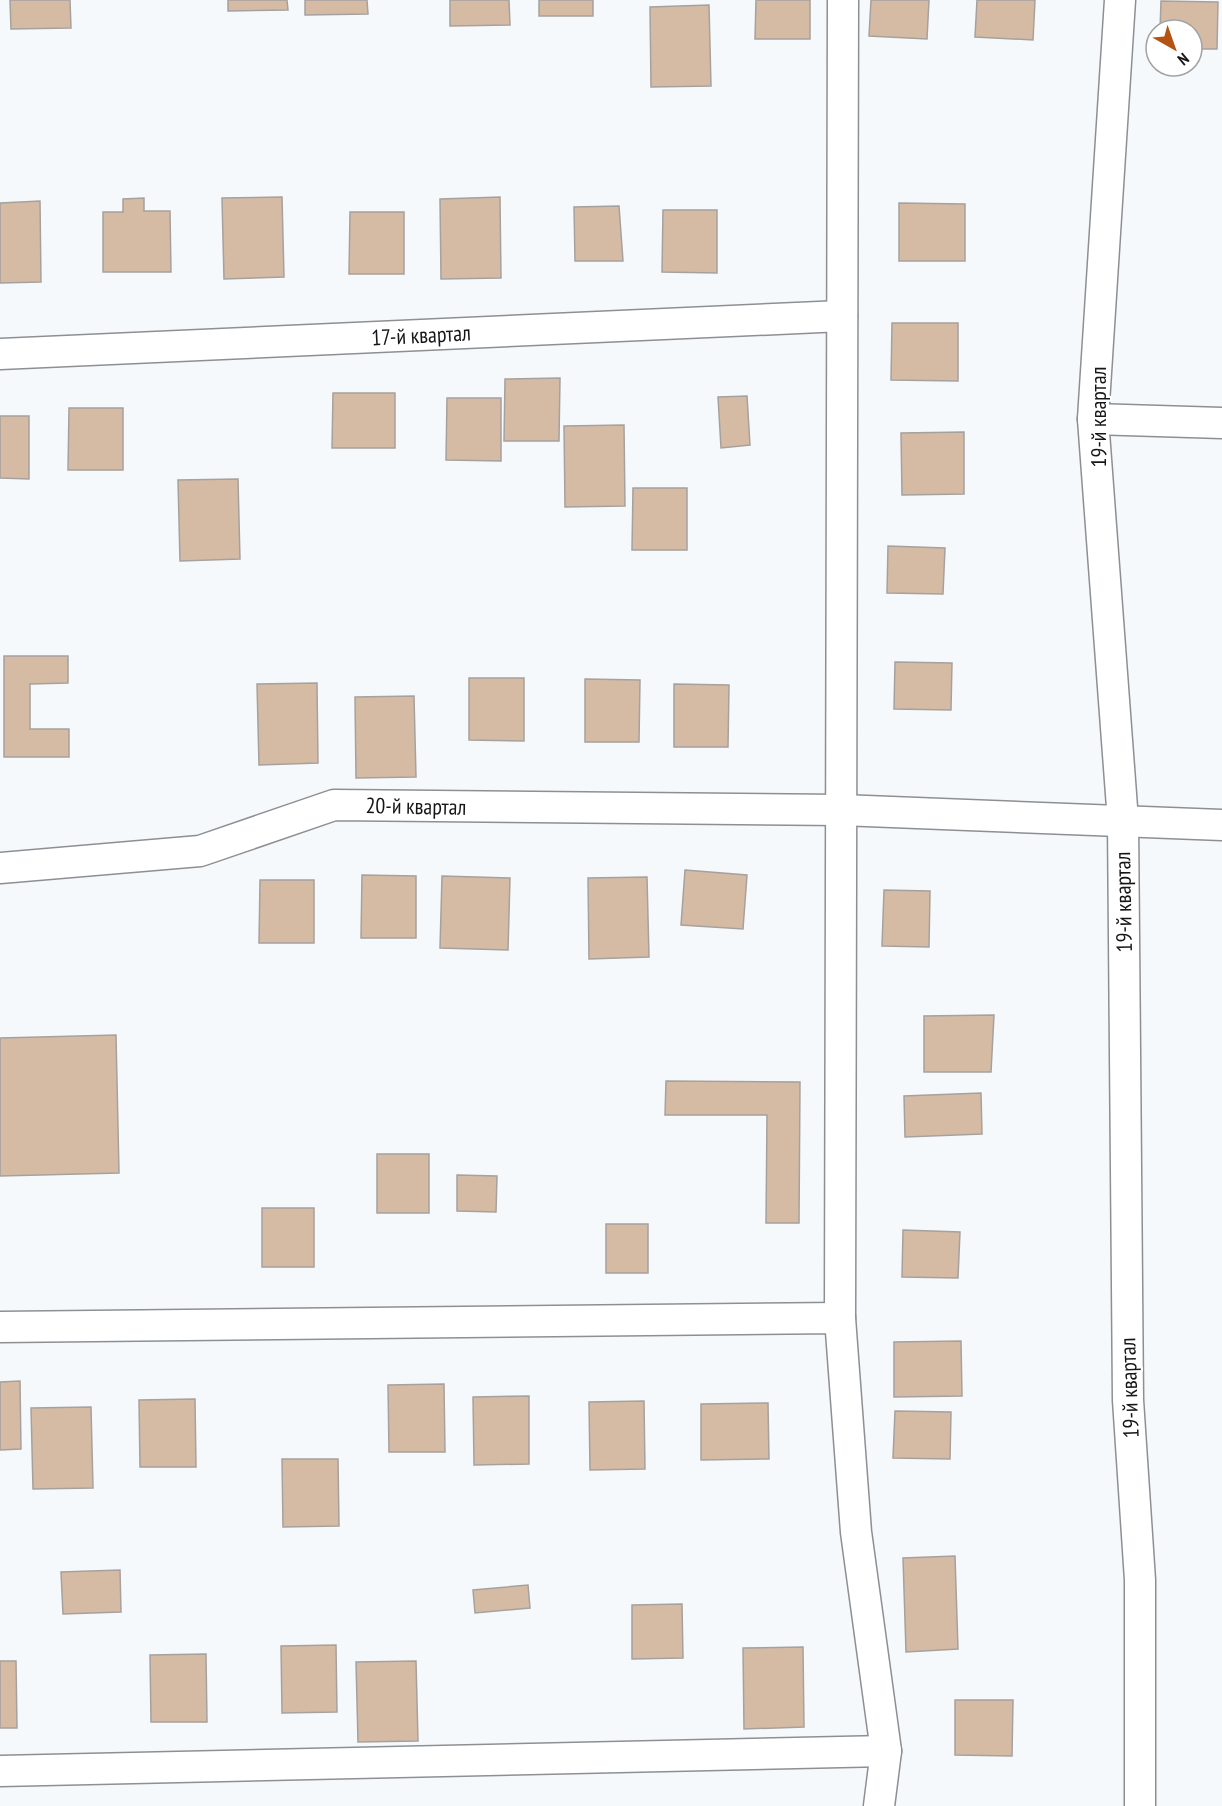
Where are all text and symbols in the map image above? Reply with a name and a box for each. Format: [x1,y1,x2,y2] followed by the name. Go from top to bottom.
[1144,18,1204,78] north arrow
[1174,49,1193,70] text: N
[370,318,472,352] street label: 17-й квартал
[1084,367,1112,467] street label: 19-й квартал
[365,791,467,821] street label: 20-й квартал
[1108,851,1138,953] street label: 19-й квартал
[1113,1337,1145,1439] street label: 19-й квартал

